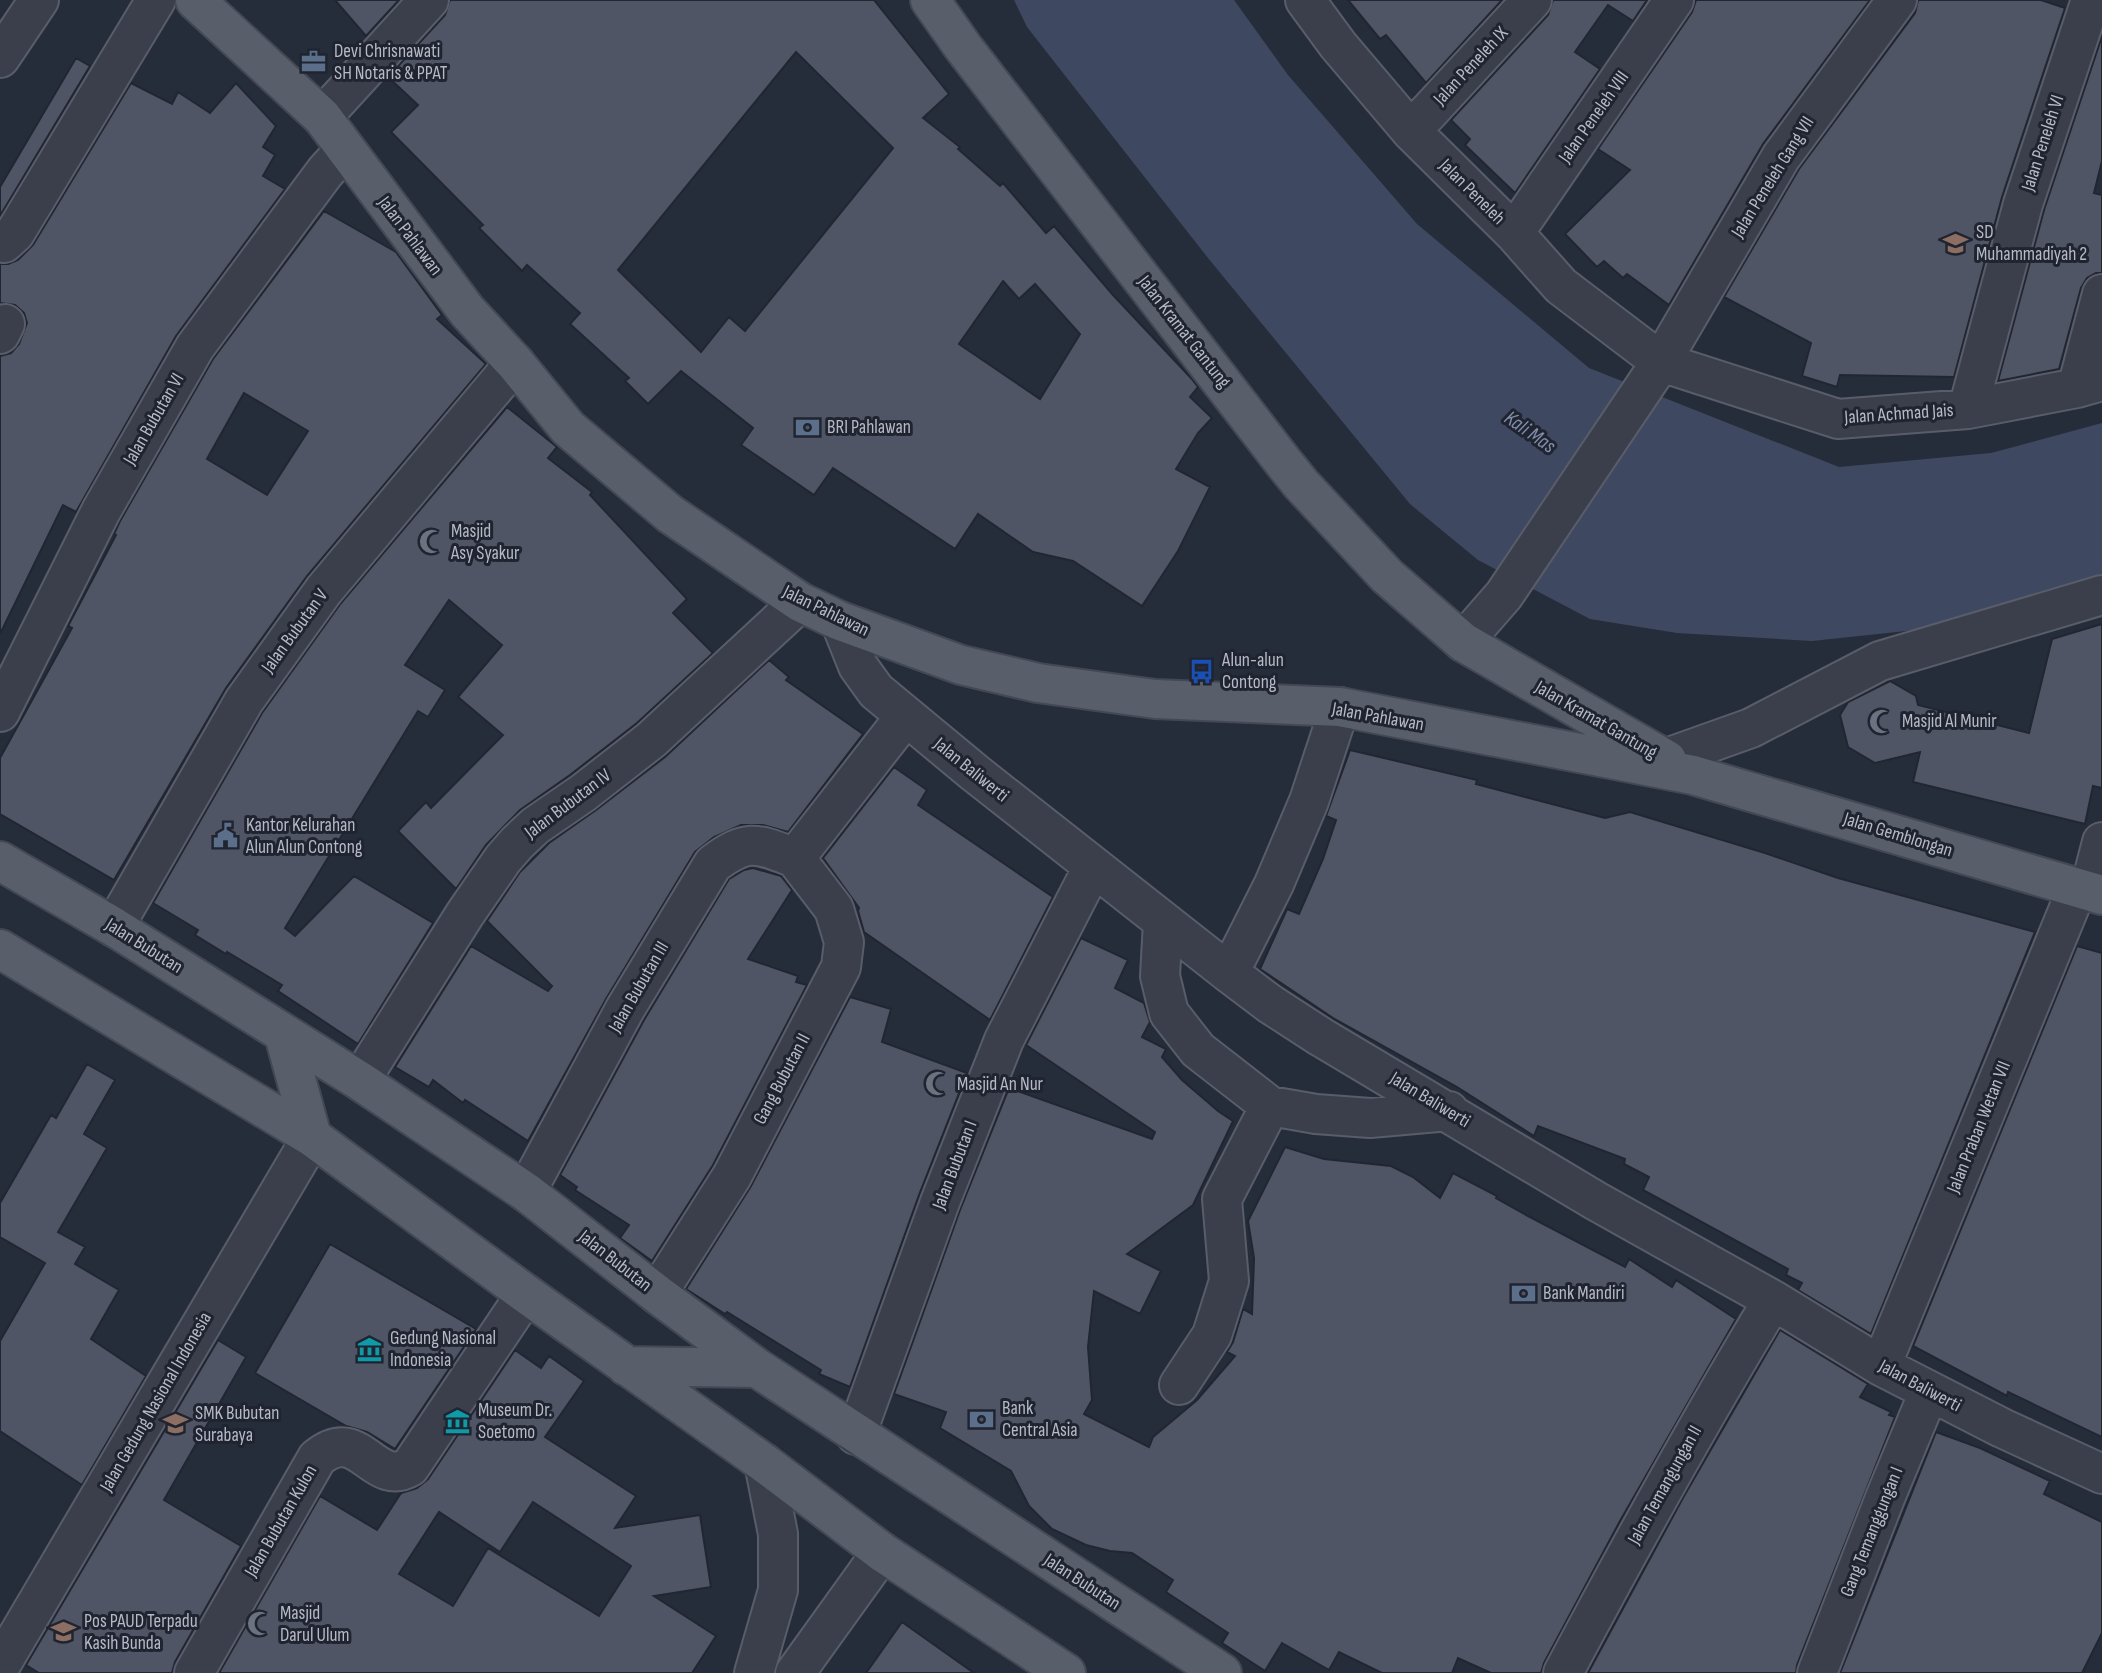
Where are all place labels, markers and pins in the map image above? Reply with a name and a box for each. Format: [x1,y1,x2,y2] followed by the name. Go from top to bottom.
[334,40,448,85] place label: Devi Chrisnawati SH Notaris & PPAT
[300,48,328,76] office icon: Devi Chrisnawati SH Notaris & PPAT
[1976,221,2087,266] place label: SD Muhammadiyah 2
[1942,229,1970,257] school or university icon: SD Muhammadiyah 2
[793,413,821,441] bank icon: BRI Pahlawan
[827,416,911,439] place label: BRI Pahlawan
[450,520,520,565] place label: Masjid Asy Syakur
[417,528,445,556] mosque icon: Masjid Asy Syakur
[1221,649,1284,694] place label: Alun-alun Contong
[1188,657,1216,685] bus stop icon: Alun-alun Contong
[1868,707,1896,735] mosque icon: Masjid Al Munir
[1902,710,1997,733] place label: Masjid Al Munir
[245,814,363,859] place label: Kantor Kelurahan Alun Alun Contong
[212,822,240,850] public building icon: Kantor Kelurahan Alun Alun Contong
[923,1070,951,1098] mosque icon: Masjid An Nur
[957,1073,1044,1096] place label: Masjid An Nur
[1509,1279,1537,1307] bank icon: Bank Mandiri
[1543,1282,1624,1305] place label: Bank Mandiri
[390,1327,496,1372] place label: Gedung Nasional Indonesia
[356,1335,384,1363] museum icon: Gedung Nasional Indonesia
[1002,1397,1078,1442] place label: Bank Central Asia
[478,1399,552,1444] place label: Museum Dr. Soetomo
[195,1402,279,1447] place label: SMK Bubutan Surabaya
[968,1405,996,1433] bank icon: Bank Central Asia
[444,1407,472,1435] museum icon: Museum Dr. Soetomo
[161,1410,189,1438] school or university icon: SMK Bubutan Surabaya
[280,1602,350,1647] place label: Masjid Darul Ulum
[84,1610,198,1655] place label: Pos PAUD Terpadu Kasih Bunda
[246,1610,274,1638] mosque icon: Masjid Darul Ulum
[50,1618,78,1646] school or university icon: Pos PAUD Terpadu Kasih Bunda

